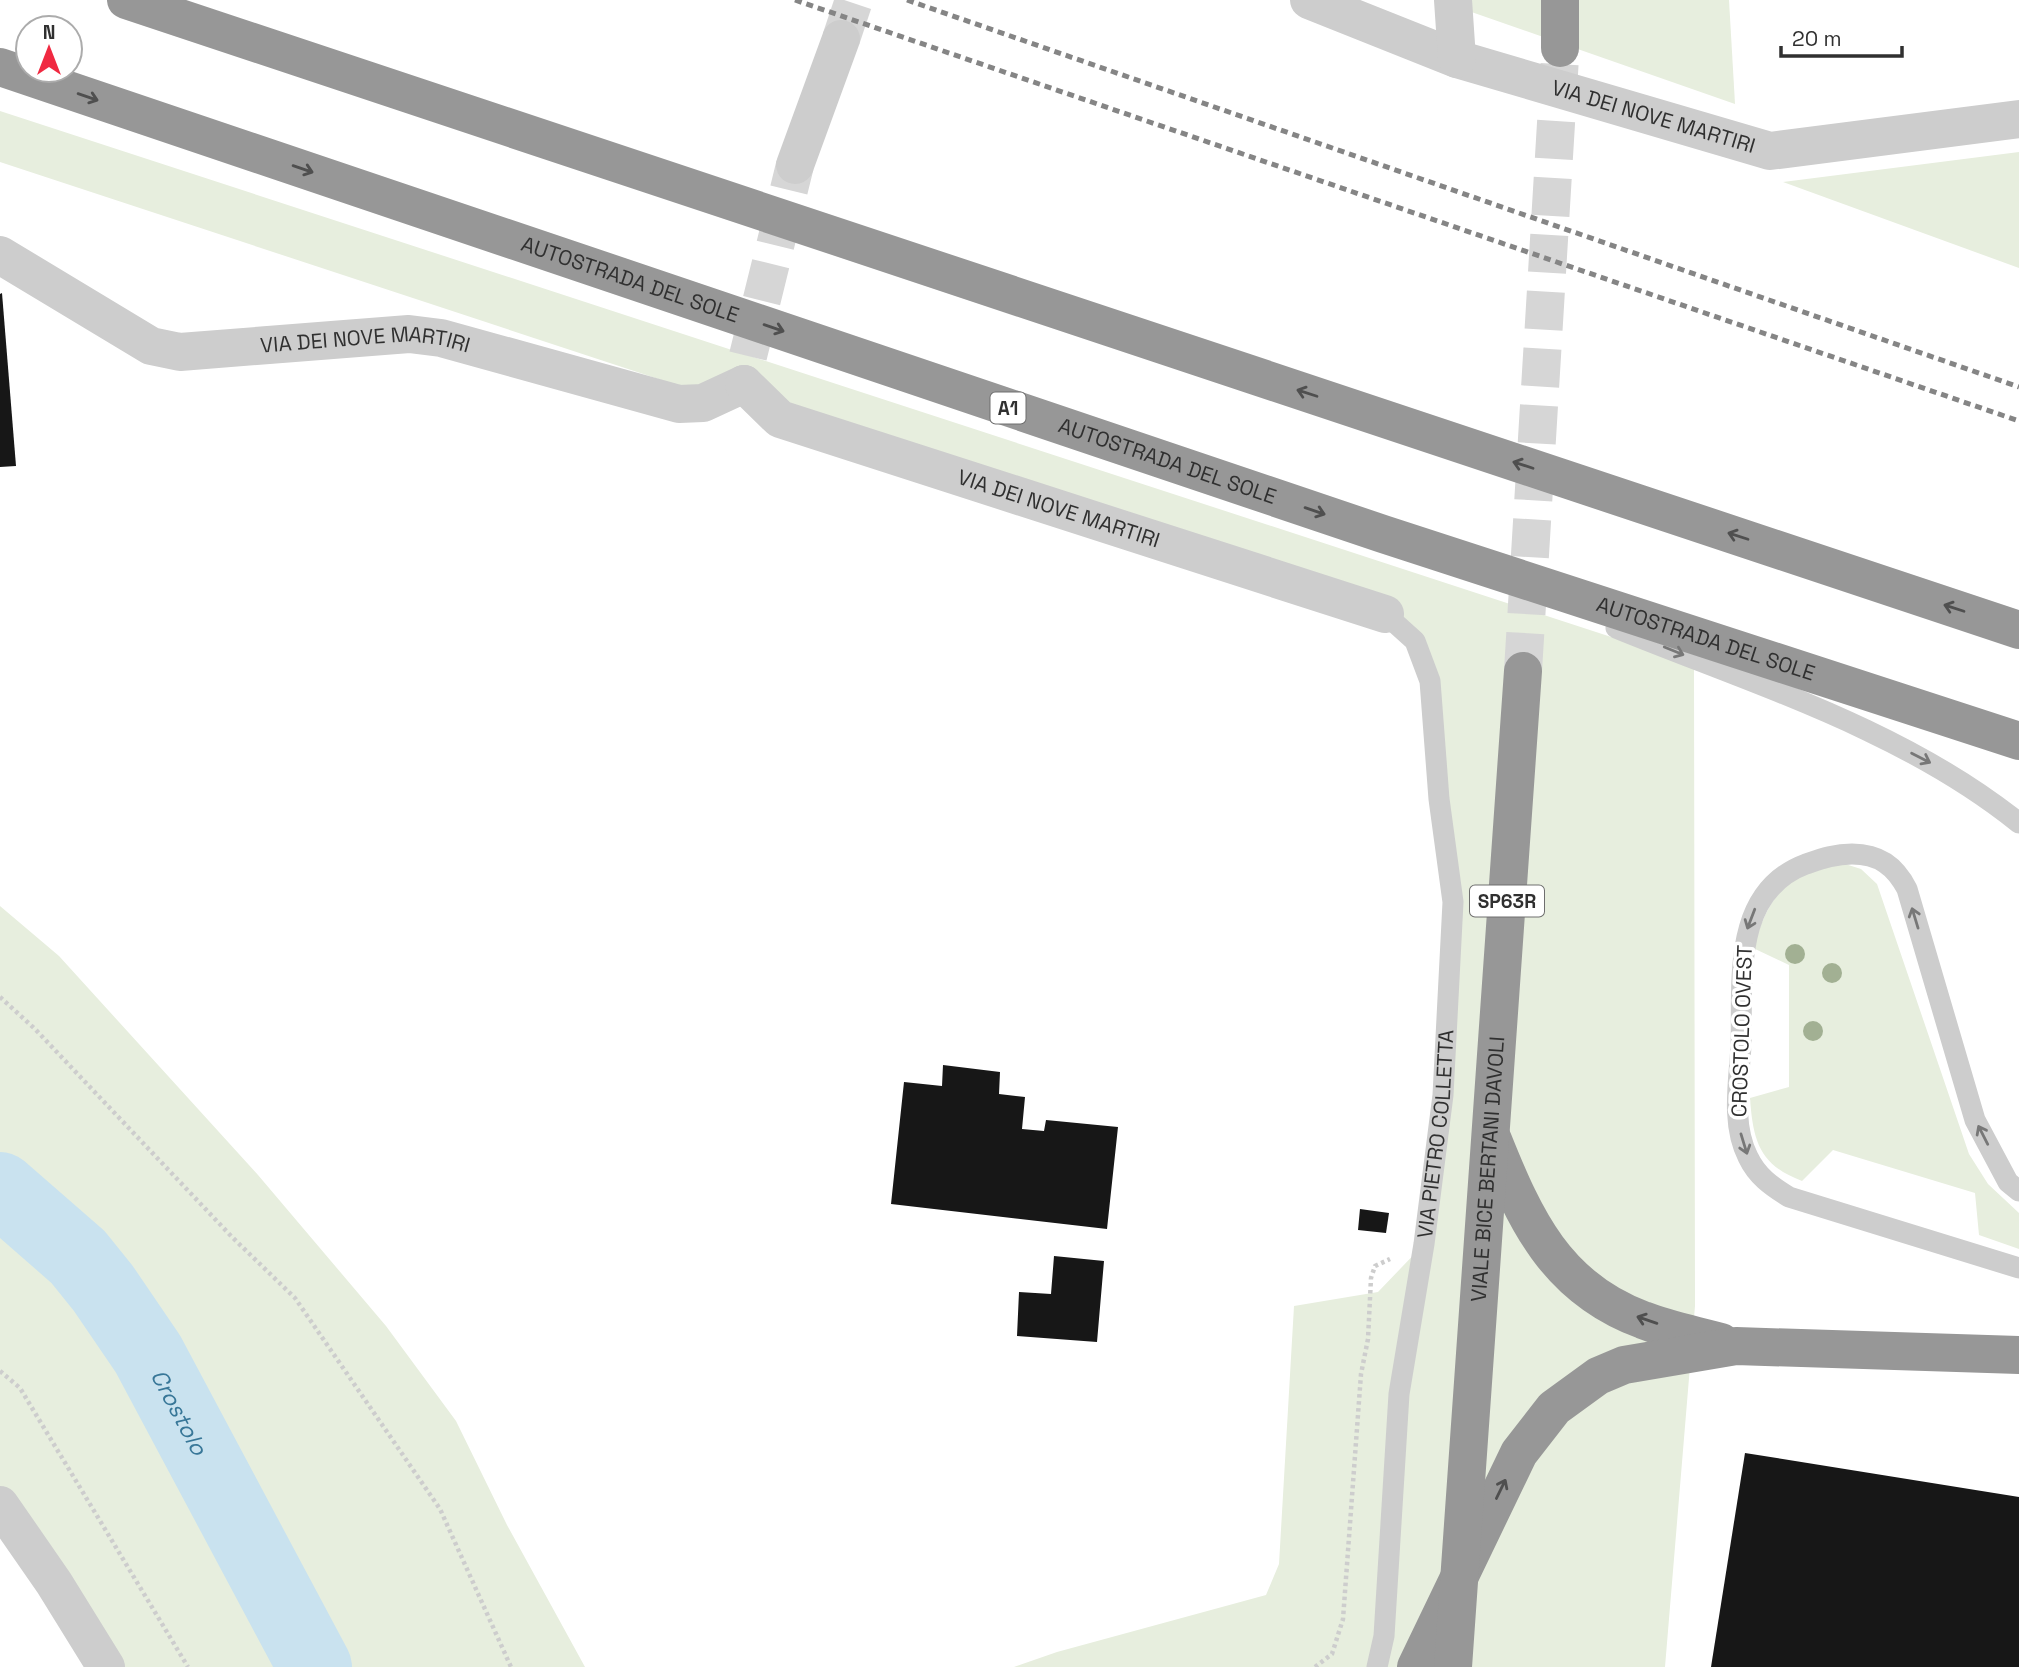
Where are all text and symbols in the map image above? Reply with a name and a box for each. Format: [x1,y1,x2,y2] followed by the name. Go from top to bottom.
[14,14,84,84] north arrow
[1781,14,1902,58] scale bar
[43,20,55,45] text: N
[1792,25,1842,52] text: 20 m
[1548,74,1759,159] street label: VIA DEI NOVE MARTIRI
[76,91,98,104] one-way arrow
[292,164,314,176] one-way arrow
[518,230,743,329] street label: AUTOSTRADA DEL SOLE
[259,320,473,359] street label: VIA DEI NOVE MARTIRI
[763,323,785,336] one-way arrow
[1296,386,1318,398] one-way arrow
[990,392,1026,424] road number: A1
[1055,411,1280,510] street label: AUTOSTRADA DEL SOLE
[1512,458,1534,470] one-way arrow
[954,463,1163,554] street label: VIA DEI NOVE MARTIRI
[1303,506,1325,518] one-way arrow
[1728,529,1750,542] one-way arrow
[1593,590,1818,687] street label: AUTOSTRADA DEL SOLE
[1944,601,1966,613] one-way arrow
[1662,646,1684,659] one-way arrow
[1910,752,1931,765] one-way arrow
[1470,886,1544,917] road number: SP63R
[1908,907,1921,929] one-way arrow
[1744,908,1757,929] one-way arrow
[1725,944,1758,1118] street label: CROSTOLO OVEST
[1411,1029,1459,1240] street label: VIA PIETRO COLLETTA
[1465,1035,1510,1303] street label: VIALE BICE BERTANI DAVOLI
[1975,1125,1989,1145] one-way arrow
[1738,1133,1751,1155] one-way arrow
[1636,1313,1658,1325] one-way arrow
[144,1364,215,1461] water label: Crostolo
[1494,1479,1508,1500] one-way arrow

